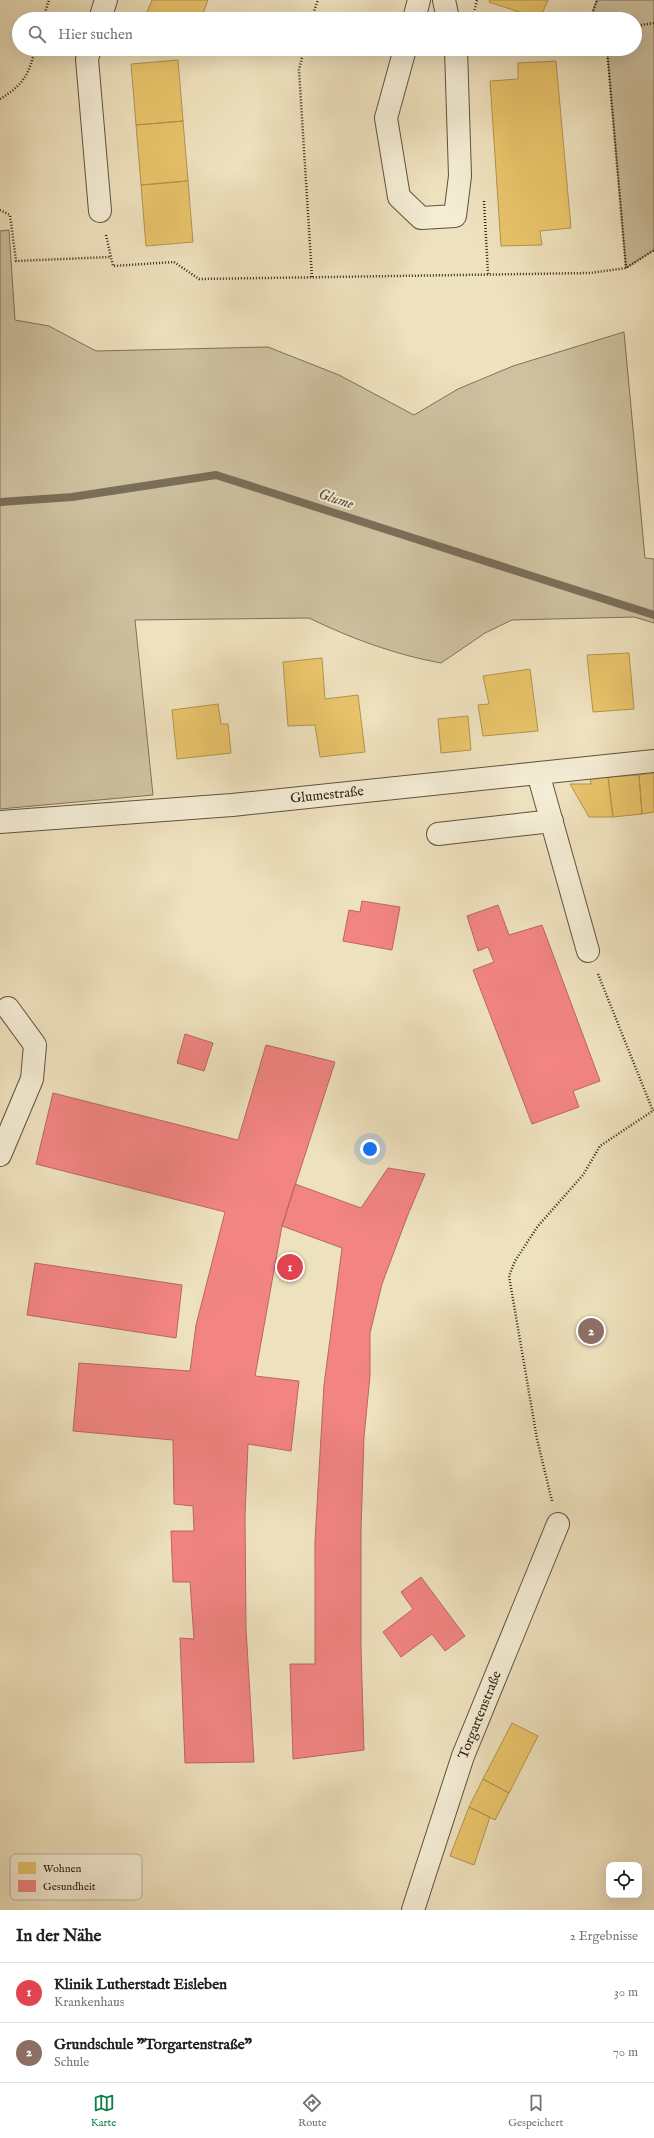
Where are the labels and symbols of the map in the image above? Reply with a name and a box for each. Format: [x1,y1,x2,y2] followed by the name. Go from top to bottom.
[316,484,356,514] water label: Glume
[289,782,365,808] street label: Glumestraße
[360,1139,380,1159] your location
[277,1252,303,1282] pin: 1
[578,1316,604,1346] pin: 2
[454,1668,506,1762] street label: Torgartenstraße
[10,1854,142,1900] legend
[43,1862,82,1876] text: Wohnen
[43,1880,96,1894] text: Gesundheit

